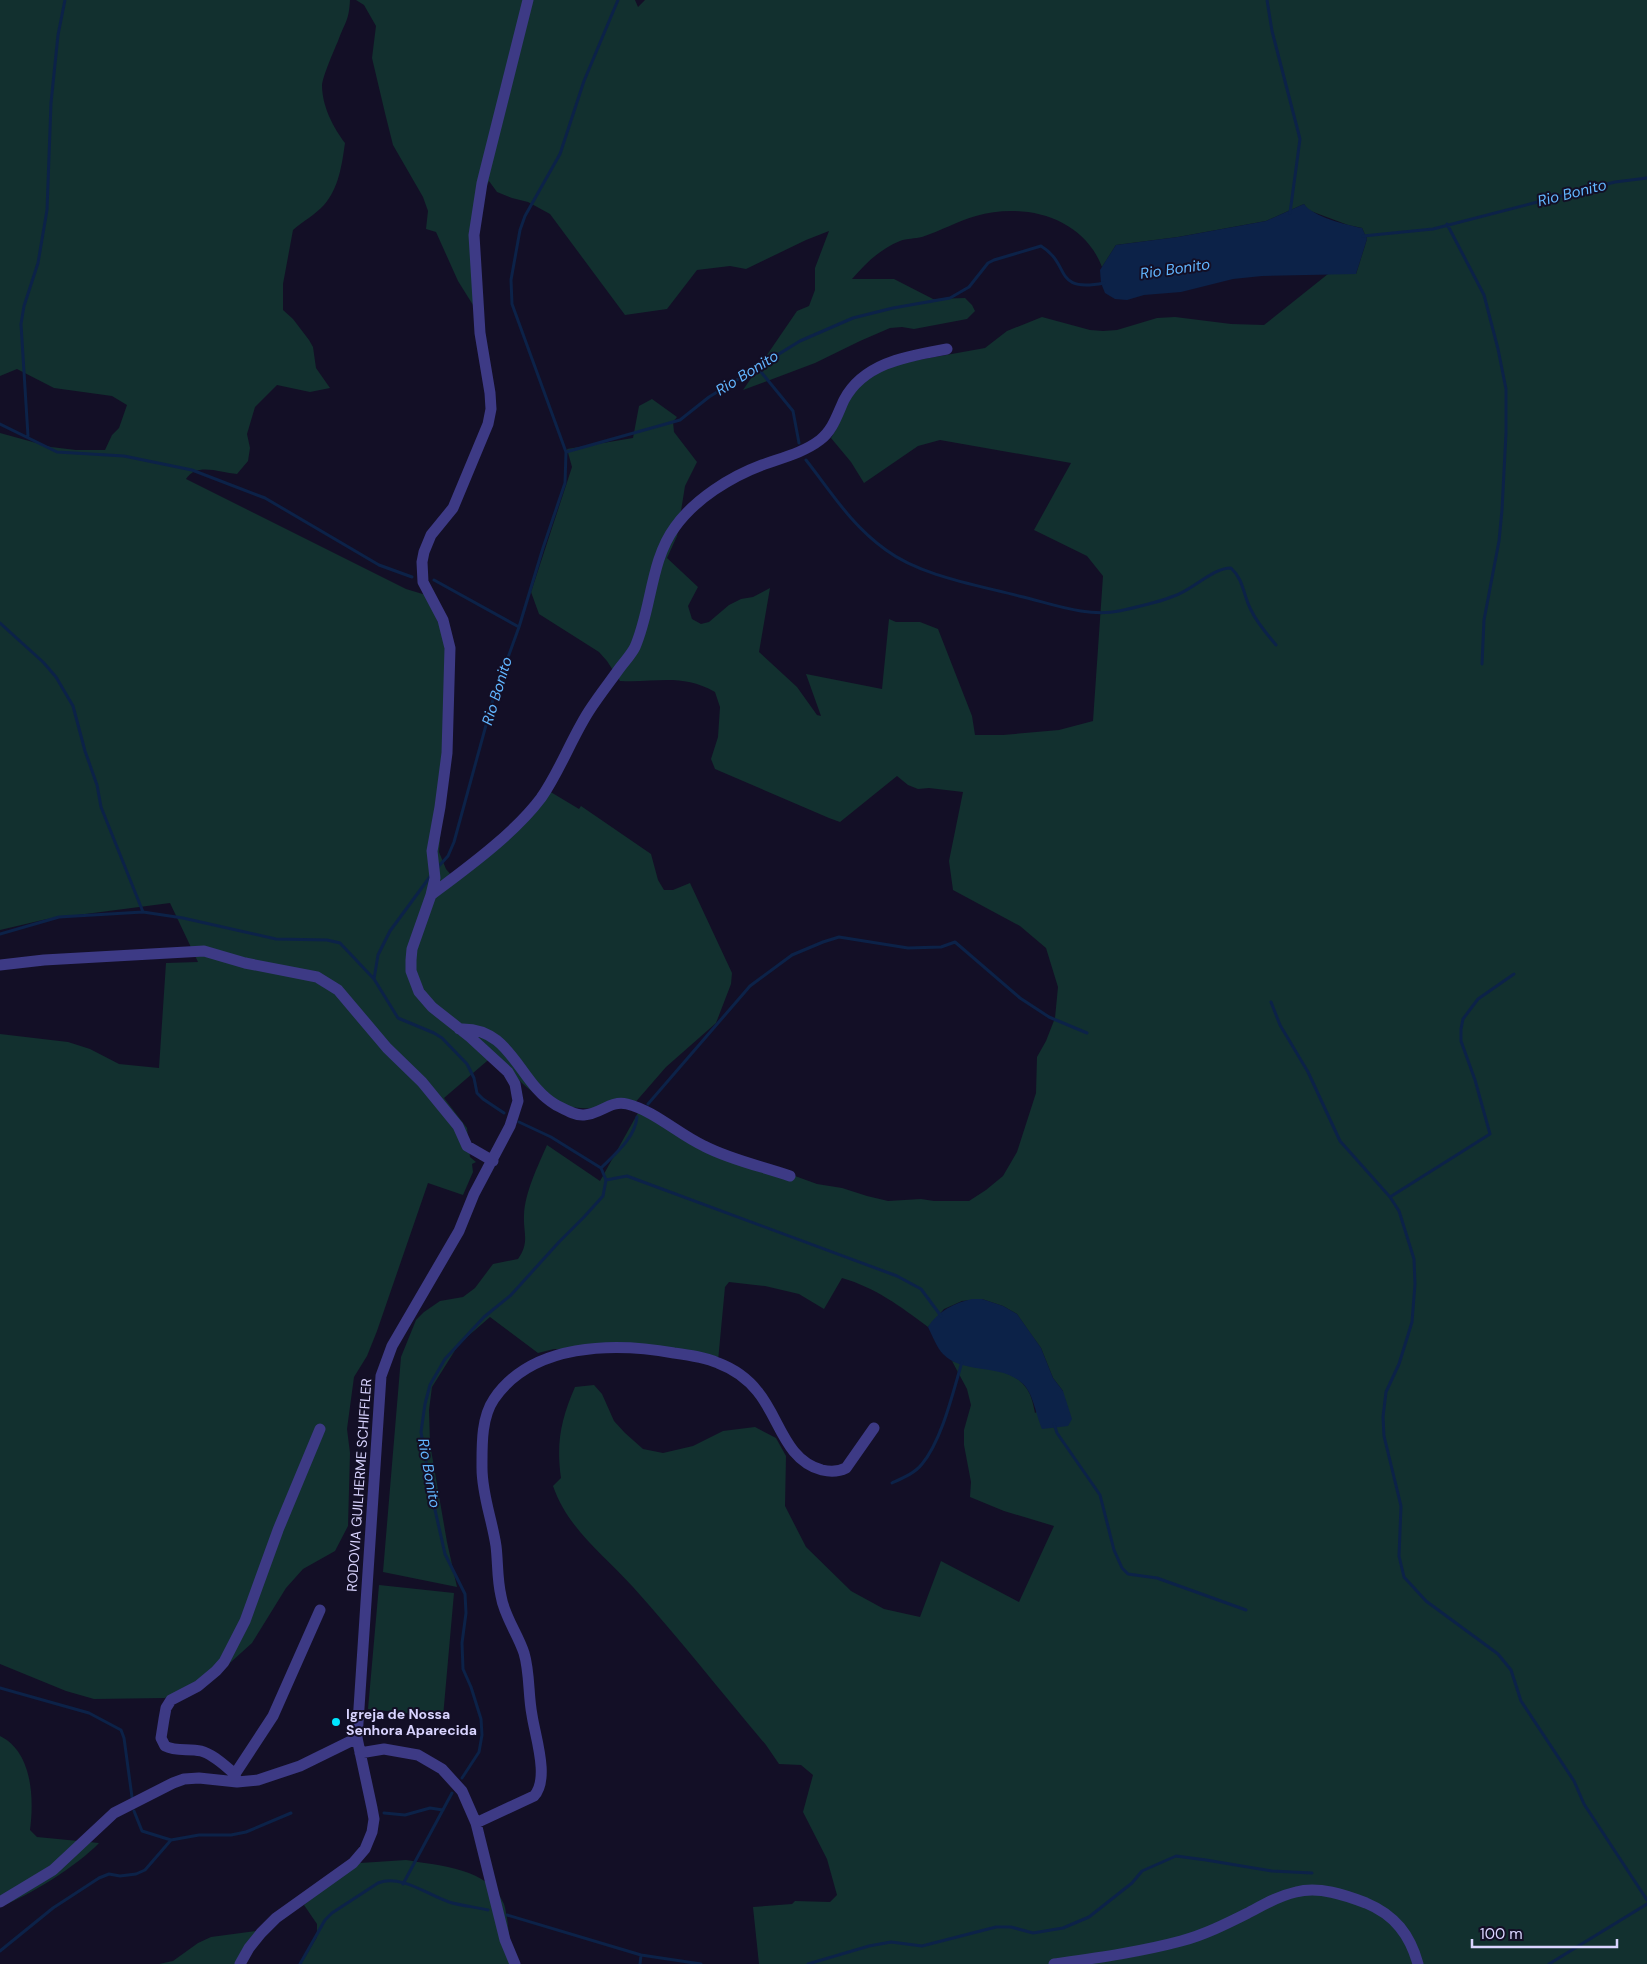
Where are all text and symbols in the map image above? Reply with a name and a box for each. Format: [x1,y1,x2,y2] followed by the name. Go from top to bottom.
[1535,175,1609,211] water label: Rio Bonito
[1139,254,1211,284] water label: Rio Bonito
[712,346,782,400] water label: Rio Bonito
[477,654,517,728] water label: Rio Bonito
[343,1378,375,1592] street label: RODOVIA GUILHERME SCHIFFLER
[413,1437,445,1509] water label: Rio Bonito
[346,1705,477,1739] place label: Igreja de Nossa Senhora Aparecida
[330,1716,342,1728] marker: Igreja de Nossa Senhora Aparecida
[1472,1916,1617,1948] scale bar
[1480,1924,1523,1944] text: 100 m

